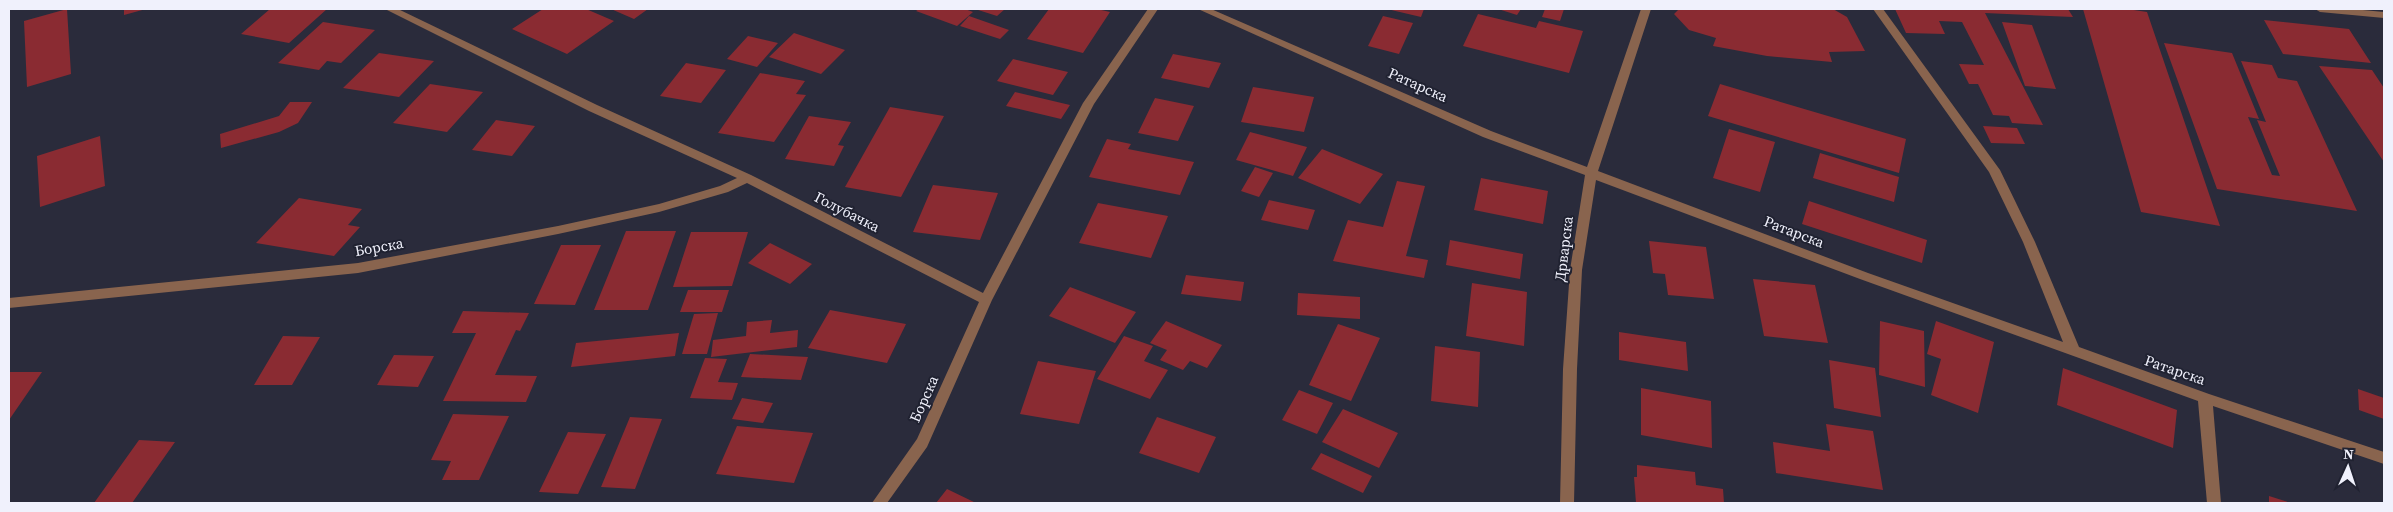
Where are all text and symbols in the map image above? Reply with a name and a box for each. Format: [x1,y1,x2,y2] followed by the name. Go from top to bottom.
[1385,62,1452,107] street label: Ратарска
[811,186,884,237] street label: Голубачка
[1761,210,1828,253] street label: Ратарска
[1549,215,1578,283] street label: Дрварска
[353,232,405,261] street label: Борска
[2142,349,2209,390] street label: Ратарска
[904,372,943,426] street label: Борска
[2323,442,2373,492] north arrow
[2343,444,2354,464] text: N

